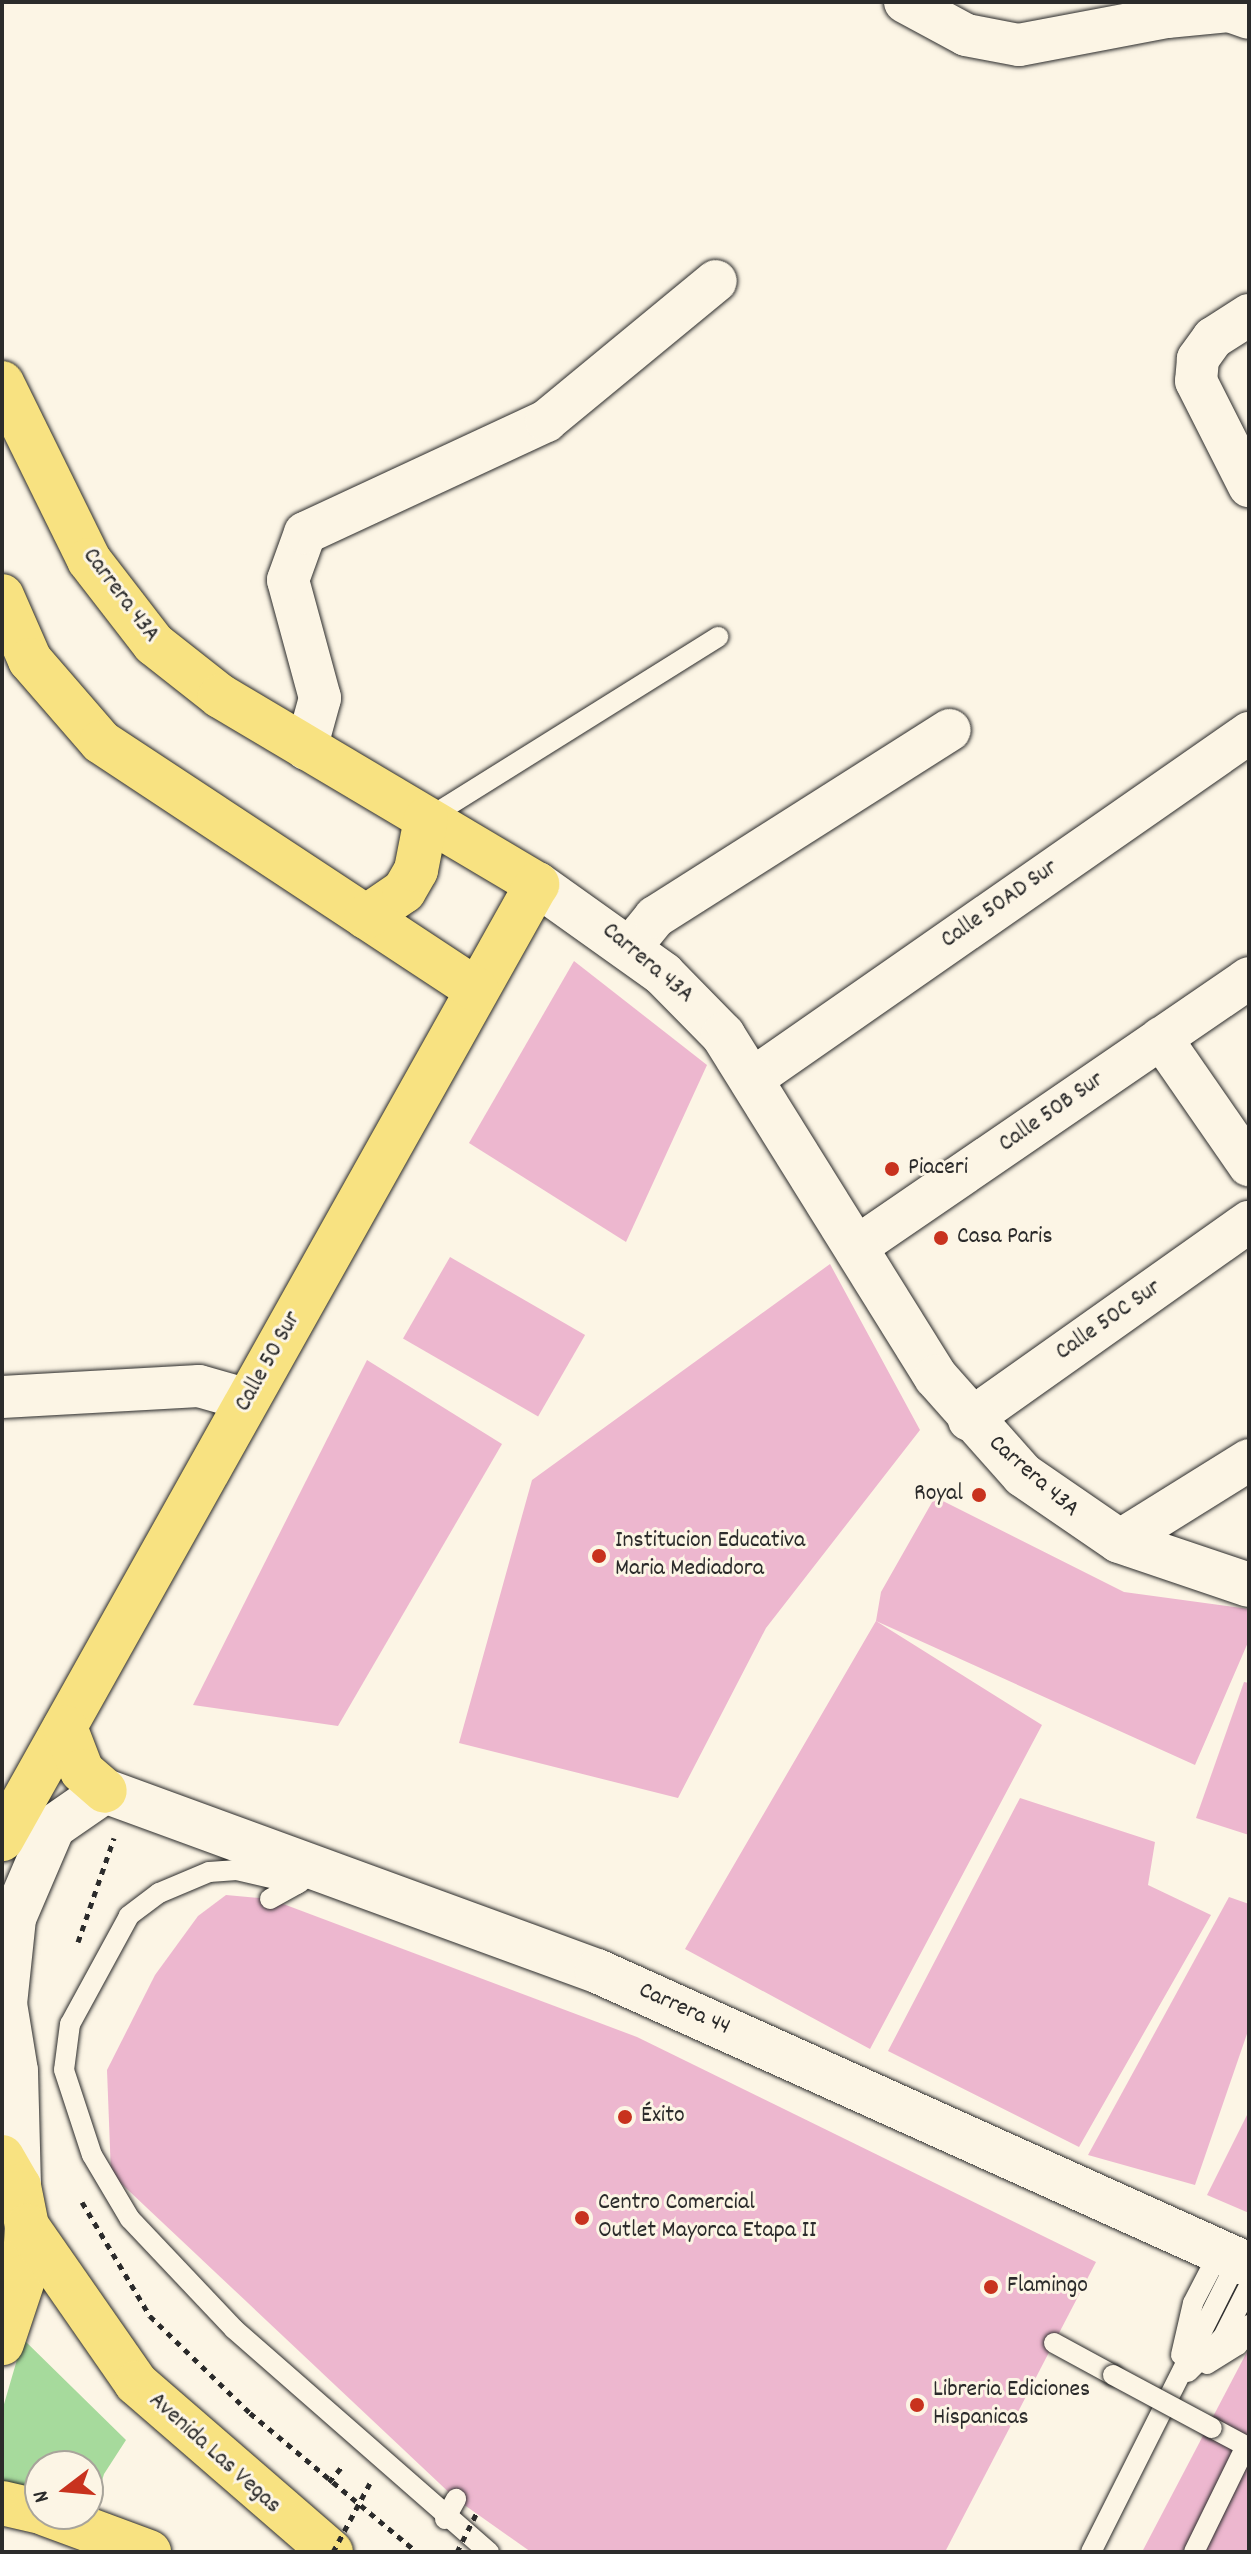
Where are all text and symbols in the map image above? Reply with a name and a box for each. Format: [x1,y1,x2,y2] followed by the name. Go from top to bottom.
[75,543,165,649] street label: Carrera 43A
[936,854,1064,956] street label: Calle 50AD Sur
[595,917,699,1011] street label: Carrera 43A
[994,1066,1110,1160] street label: Calle 50B Sur
[908,1155,968,1183] place label: Piaceri
[883,1160,901,1178] marker: Piaceri
[957,1224,1053,1252] place label: Casa Paris
[932,1229,950,1247] marker: Casa Paris
[1051,1274,1167,1368] street label: Calle 50C Sur
[230,1307,308,1417] street label: Calle 50 Sur
[982,1430,1084,1524] street label: Carrera 43A
[914,1481,963,1509] place label: Royal
[970,1486,988,1504] marker: Royal
[615,1528,805,1584] place label: Institucion Educativa Maria Mediadora
[590,1547,608,1565] marker: Institucion Educativa Maria Mediadora
[634,1977,734,2043] street label: Carrera 44
[641,2103,685,2131] place label: Éxito
[616,2108,634,2126] marker: Éxito
[598,2190,816,2246] place label: Centro Comercial Outlet Mayorca Etapa II
[573,2209,591,2227] marker: Centro Comercial Outlet Mayorca Etapa II
[1007,2273,1088,2301] place label: Flamingo
[982,2278,1000,2296] marker: Flamingo
[933,2377,1090,2433] place label: Libreria Ediciones Hispanicas
[142,2387,286,2521] street label: Avenida Las Vegas
[908,2396,926,2414] marker: Libreria Ediciones Hispanicas
[24,2450,104,2530] north arrow
[26,2487,59,2506] text: N

